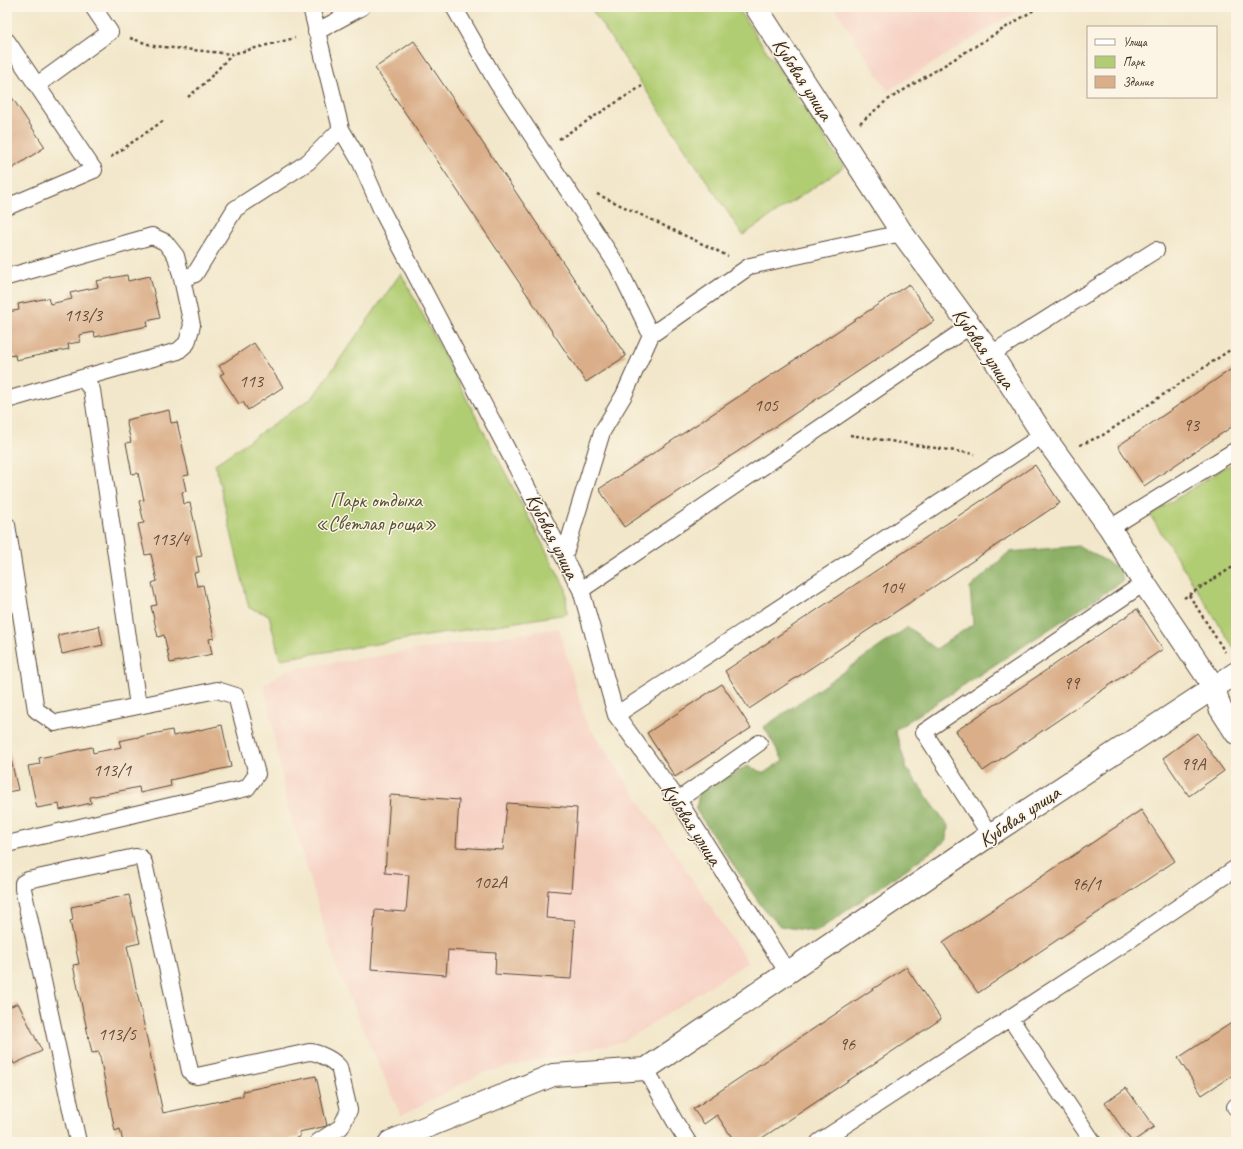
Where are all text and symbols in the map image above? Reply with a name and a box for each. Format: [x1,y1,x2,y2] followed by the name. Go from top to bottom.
[1087,26,1217,98] legend
[767,34,839,126] street label: Кубовая улица
[1123,34,1148,50] text: Улица
[1123,54,1146,70] text: Парк
[1123,74,1154,90] text: Здание
[947,303,1021,395] street label: Кубовая улица
[64,304,104,326] house number: 113/3
[239,370,265,392] house number: 113
[754,394,779,416] house number: 105
[1183,414,1201,436] house number: 93
[315,488,437,536] park label: Парк отдыха «Светлая роща»
[520,489,585,584] street label: Кубовая улица
[151,528,191,550] house number: 113/4
[880,576,906,598] house number: 104
[1063,672,1081,694] house number: 99
[1180,753,1207,775] house number: 99А
[93,759,132,781] house number: 113/1
[656,779,728,871] street label: Кубовая улица
[974,779,1066,853] street label: Кубовая улица
[473,871,508,893] house number: 102А
[1071,873,1102,895] house number: 96/1
[98,1023,137,1045] house number: 113/5
[839,1033,856,1055] house number: 96

